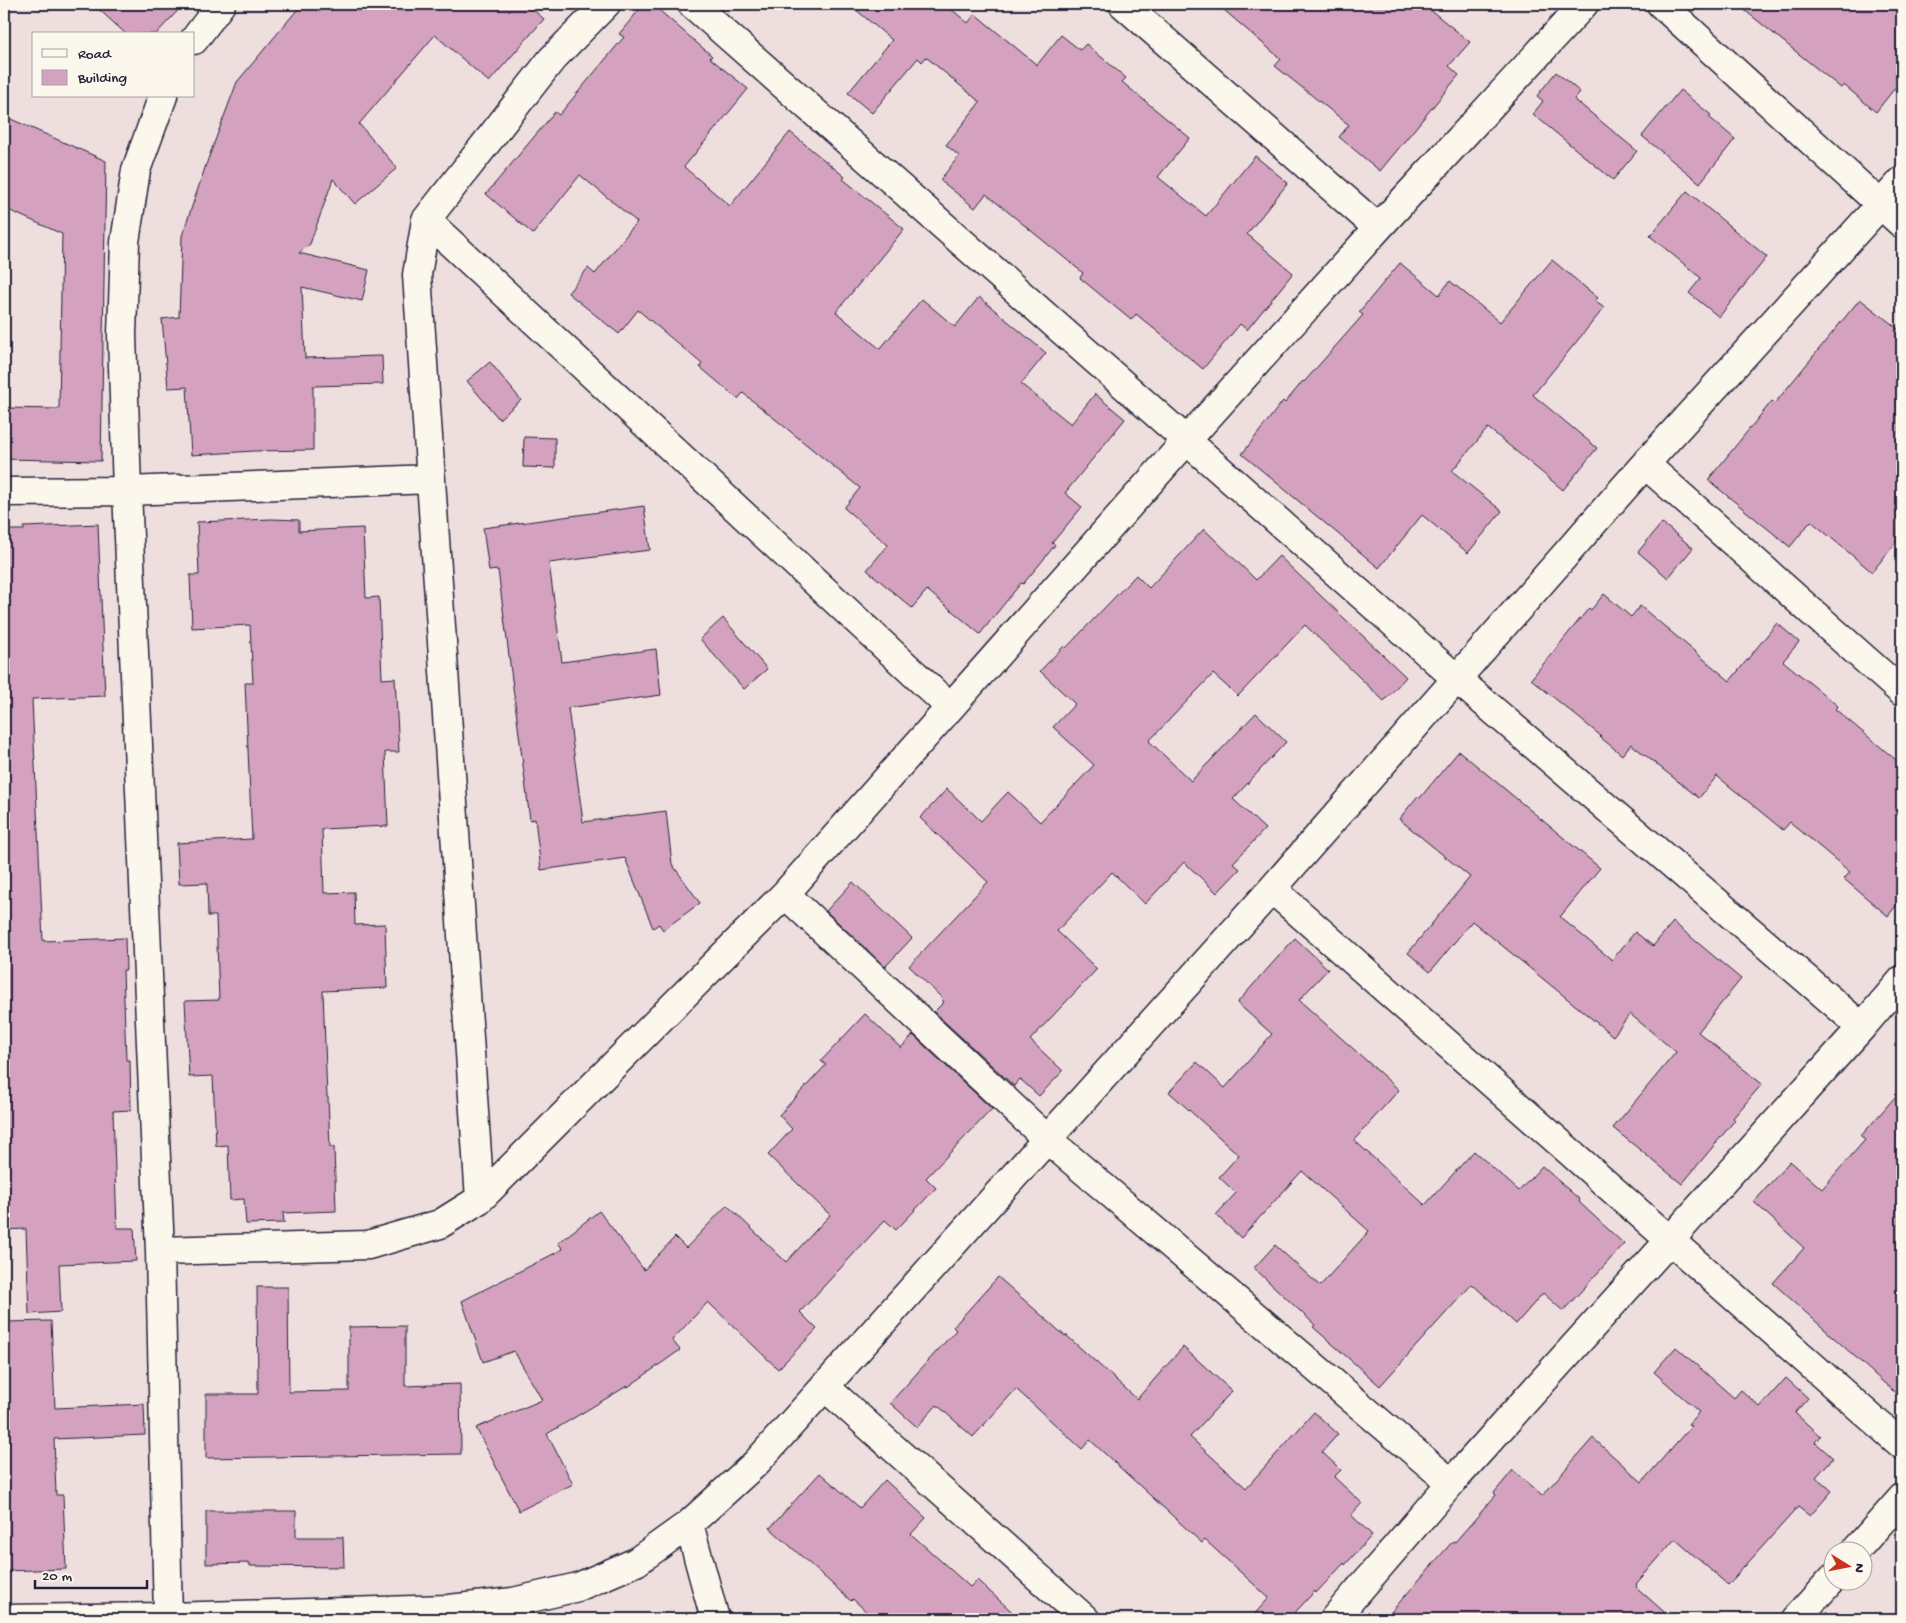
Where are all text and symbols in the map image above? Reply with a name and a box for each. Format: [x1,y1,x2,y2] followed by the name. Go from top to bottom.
[32,32,195,98] legend
[78,46,112,64] text: Road
[77,70,127,88] text: Building
[1824,1540,1874,1590] north arrow
[35,1558,148,1590] scale bar
[1849,1562,1868,1574] text: N
[42,1568,72,1586] text: 20 m

